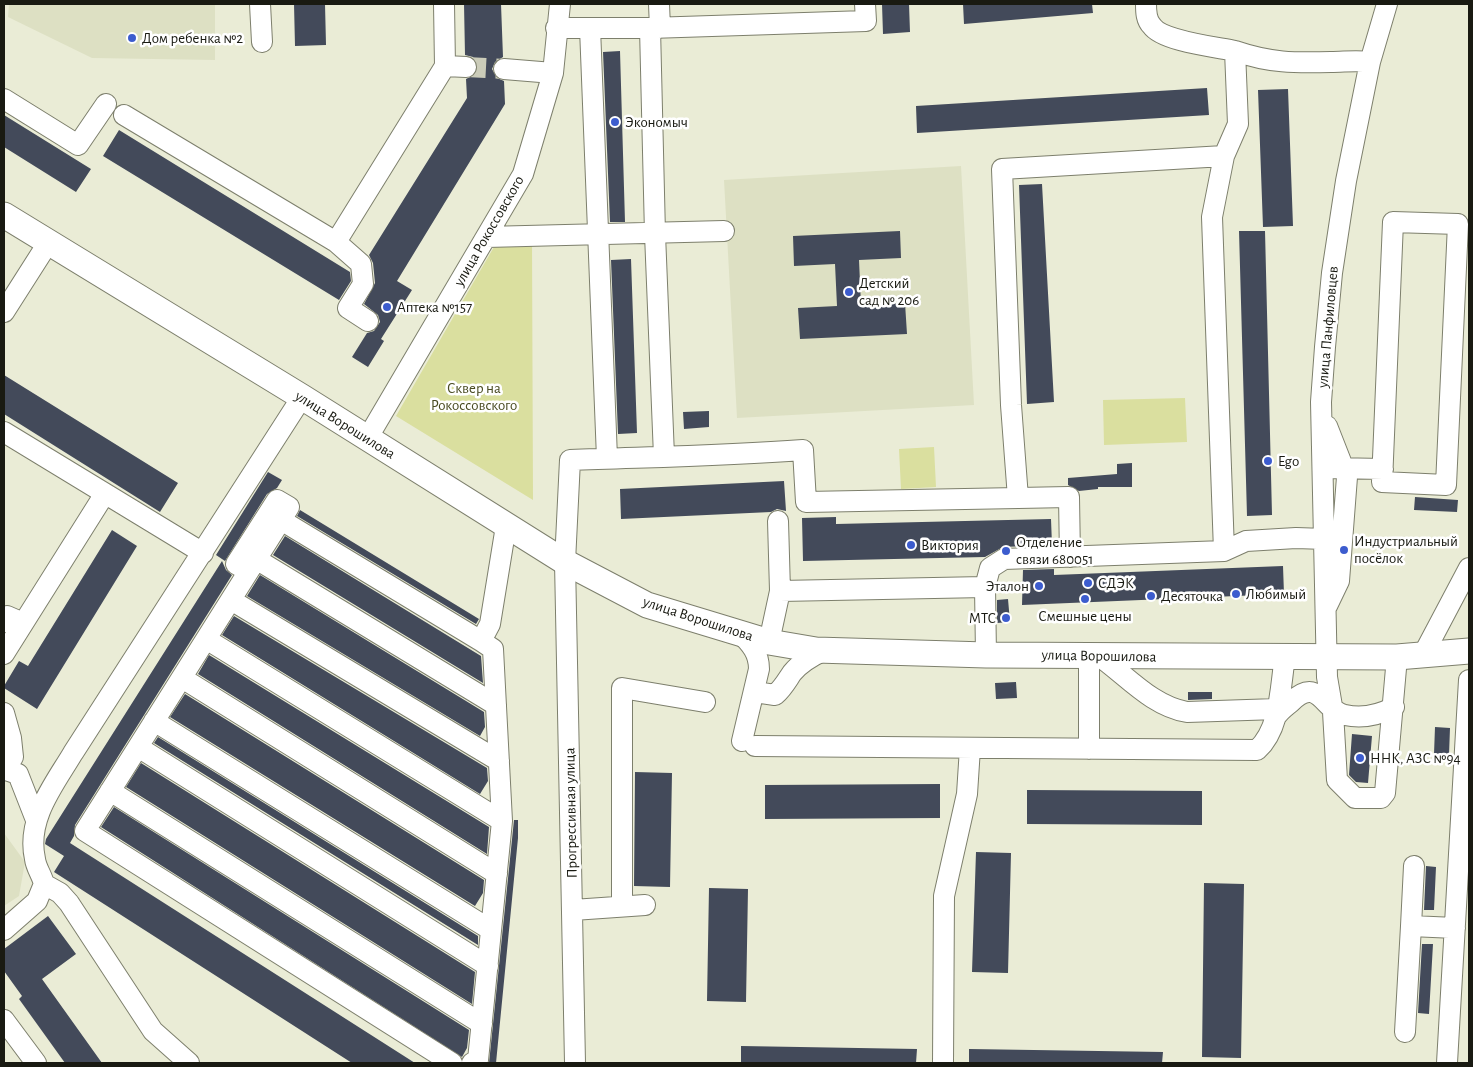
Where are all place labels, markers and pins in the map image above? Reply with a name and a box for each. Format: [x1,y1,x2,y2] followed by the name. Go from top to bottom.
[142,29,243,47] place label: Дом ребенка №2
[126,32,138,44] marker: Дом ребенка №2
[625,113,688,131] place label: Экономыч
[609,116,621,128] marker: Экономыч
[859,274,919,309] place label: Детский сад № 206
[843,286,855,298] marker: Детский сад № 206
[397,298,472,316] place label: Аптека №157
[381,301,393,313] marker: Аптека №157
[1278,452,1299,470] place label: Ego
[1262,455,1274,467] marker: Ego
[1354,532,1458,567] place label: Индустриальный посёлок
[1016,533,1093,568] place label: Отделение связи 680051
[921,536,979,554] place label: Виктория
[905,539,917,551] marker: Виктория
[1338,544,1350,556] marker: Индустриальный посёлок
[1000,545,1012,557] marker: Отделение связи 680051
[1098,574,1134,592] place label: СДЭК
[986,577,1029,595] place label: Эталон
[1082,577,1094,589] marker: СДЭК
[1033,580,1045,592] marker: Эталон
[1246,585,1306,603] place label: Любимый
[1161,587,1223,605] place label: Десяточка
[1230,588,1242,600] marker: Любимый
[1145,590,1157,602] marker: Десяточка
[1079,593,1091,605] marker: Смешные цены
[1038,607,1132,625] place label: Смешные цены
[969,609,996,627] place label: МТС
[1000,612,1012,624] marker: МТС
[1370,749,1461,767] place label: ННК, АЗС №94
[1354,752,1366,764] marker: ННК, АЗС №94

